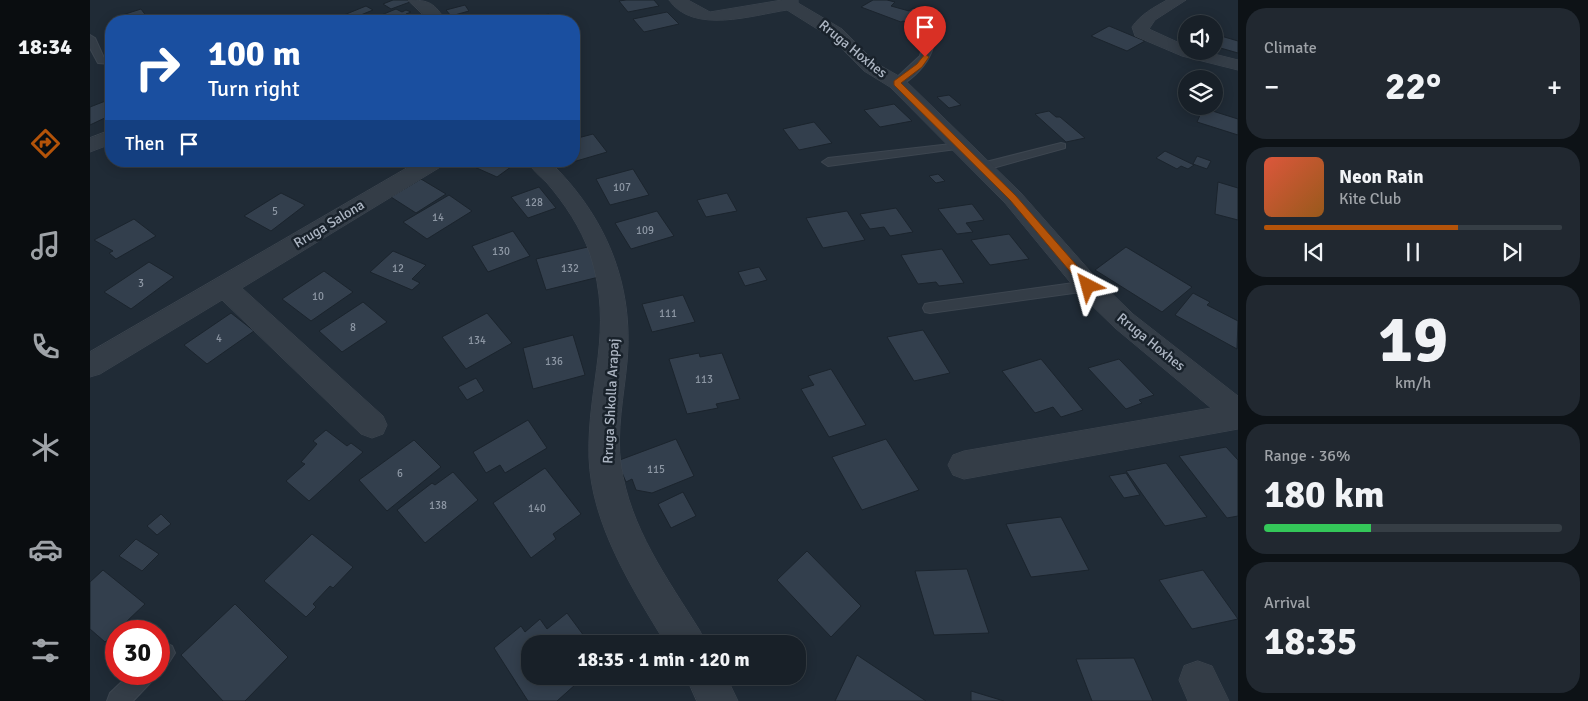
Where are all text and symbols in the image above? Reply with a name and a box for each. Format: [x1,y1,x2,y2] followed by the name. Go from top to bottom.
[904,6,946,57] pin
[911,13,939,41] icon: arrive
[1178,15,1223,115] map controls
[1178,15,1223,60] button: sound
[816,16,890,82] street label: Rruga Hoxhes
[208,32,301,75] text: 100 m
[18,33,72,60] text: 18:34
[125,35,190,100] icon: right
[1264,38,1317,58] text: Climate
[1385,63,1441,110] text: 22°
[1178,70,1223,115] button: layers
[1264,70,1279,104] text: −
[1547,70,1562,104] text: +
[208,75,300,102] text: Turn right
[28,126,63,161] icon: directions
[175,130,203,158] icon: arrive
[125,132,165,156] text: Then
[1339,165,1424,189] text: Neon Rain
[613,181,631,194] house number: 107
[1339,189,1401,209] text: Kite Club
[290,196,368,252] street label: Rruga Salona
[525,196,543,209] house number: 128
[272,205,278,218] house number: 5
[432,211,444,224] house number: 14
[636,224,654,237] house number: 109
[28,228,63,263] icon: music
[1300,238,1328,266] icon: previous
[1399,238,1427,266] icon: pause
[1498,238,1526,266] icon: next
[492,245,510,258] house number: 130
[1061,259,1113,311] position arrow
[392,262,404,275] house number: 12
[561,262,579,275] house number: 132
[138,277,144,290] house number: 3
[312,290,324,303] house number: 10
[1378,300,1448,380] text: 19
[659,307,677,320] house number: 111
[1114,309,1188,375] street label: Rruga Hoxhes
[350,321,356,334] house number: 8
[28,329,63,364] icon: phone
[216,332,222,345] house number: 4
[468,334,486,347] house number: 134
[599,338,623,464] street label: Rruga Shkolla Arapaj
[545,355,563,368] house number: 136
[695,373,713,386] house number: 113
[1395,373,1431,393] text: km/h
[28,430,63,465] icon: climate
[1264,446,1350,466] text: Range · 36%
[647,463,665,476] house number: 115
[397,467,403,480] house number: 6
[1264,471,1385,518] text: 180 km
[429,499,447,512] house number: 138
[528,502,546,515] house number: 140
[28,532,63,567] icon: car
[1264,593,1310,613] text: Arrival
[1264,618,1357,665] text: 18:35
[105,620,170,685] speed limit sign: 30
[28,633,63,668] icon: filters
[577,648,750,672] text: 18:35 · 1 min · 120 m

